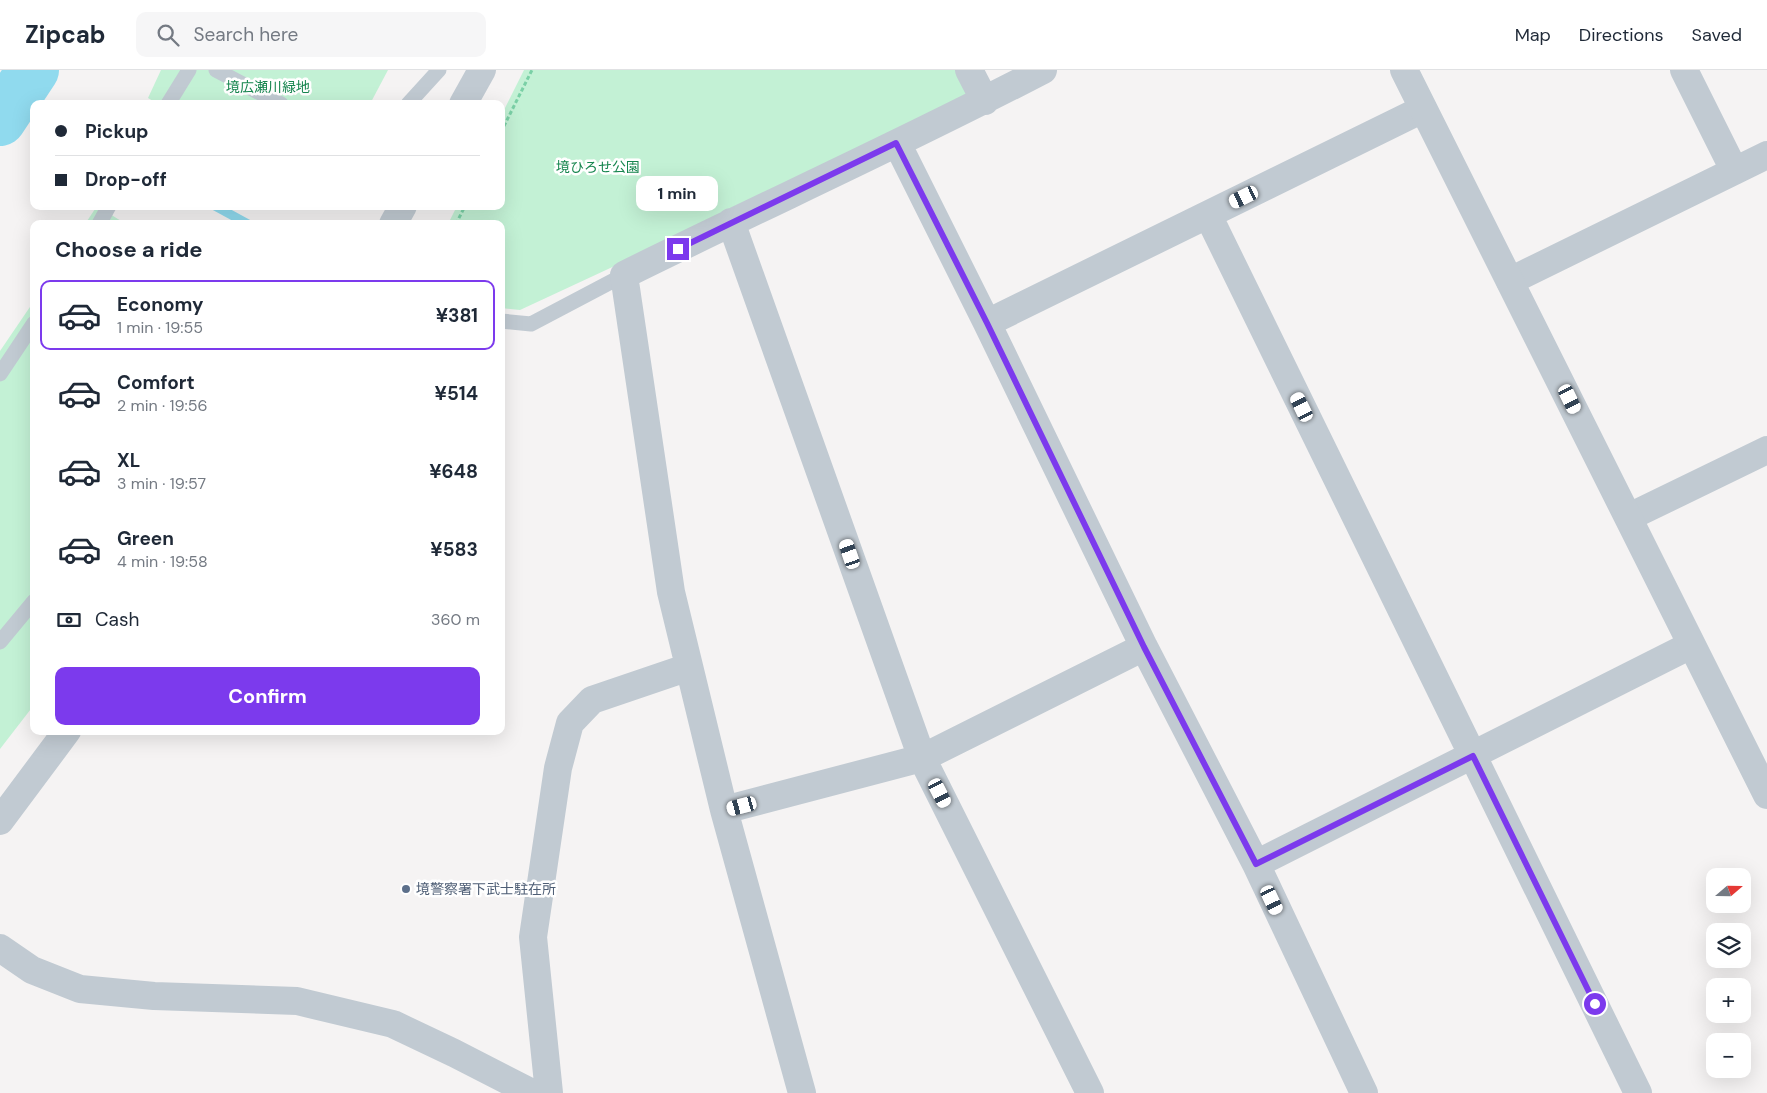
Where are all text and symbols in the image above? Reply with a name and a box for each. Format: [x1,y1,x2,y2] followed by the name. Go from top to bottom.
[136,12,486,57] search box
[25,19,106,50] text: Zipcab
[154,21,182,49] icon: search
[194,22,298,47] text: Search here
[1515,23,1551,47] text: Map
[1579,23,1664,47] text: Directions
[1692,23,1742,47] text: Saved
[226,78,310,96] park label: 境広瀬川緑地
[85,119,149,144] text: Pickup
[556,158,640,176] park label: 境ひろせ公園
[85,167,167,192] text: Drop-off
[637,176,719,212] callout: 1 min
[658,183,696,204] text: 1 min
[1227,184,1260,210] car
[55,235,203,264] text: Choose a ride
[667,238,689,260] route end
[117,292,204,317] text: Economy
[57,293,102,338] icon: car
[436,303,478,328] text: ¥381
[117,317,203,338] text: 1 min · 19:55
[117,370,195,395] text: Comfort
[57,371,102,416] icon: car
[435,381,478,406] text: ¥514
[1556,382,1583,416] car
[1288,390,1315,424] car
[117,395,208,416] text: 2 min · 19:56
[117,448,140,473] text: XL
[57,449,102,494] icon: car
[429,459,478,484] text: ¥648
[117,473,206,494] text: 3 min · 19:57
[117,526,174,551] text: Green
[57,527,102,572] icon: car
[430,537,478,562] text: ¥583
[838,537,861,571] car
[117,551,208,572] text: 4 min · 19:58
[55,606,83,634] icon: cash
[95,607,139,632] text: Cash
[431,609,480,630] text: 360 m
[55,667,480,725] button: Confirm
[926,776,953,810] car
[725,795,758,817] car
[1706,868,1751,912] north arrow
[1706,868,1751,1078] map controls
[416,880,556,898] place label: 境警察署下武士駐在所
[400,883,412,895] marker: 境警察署下武士駐在所
[1258,883,1285,917] car
[1706,923,1751,968] button: layers
[1706,978,1751,1023] button: +
[1584,993,1606,1015] route start
[1706,1033,1751,1078] button: −

